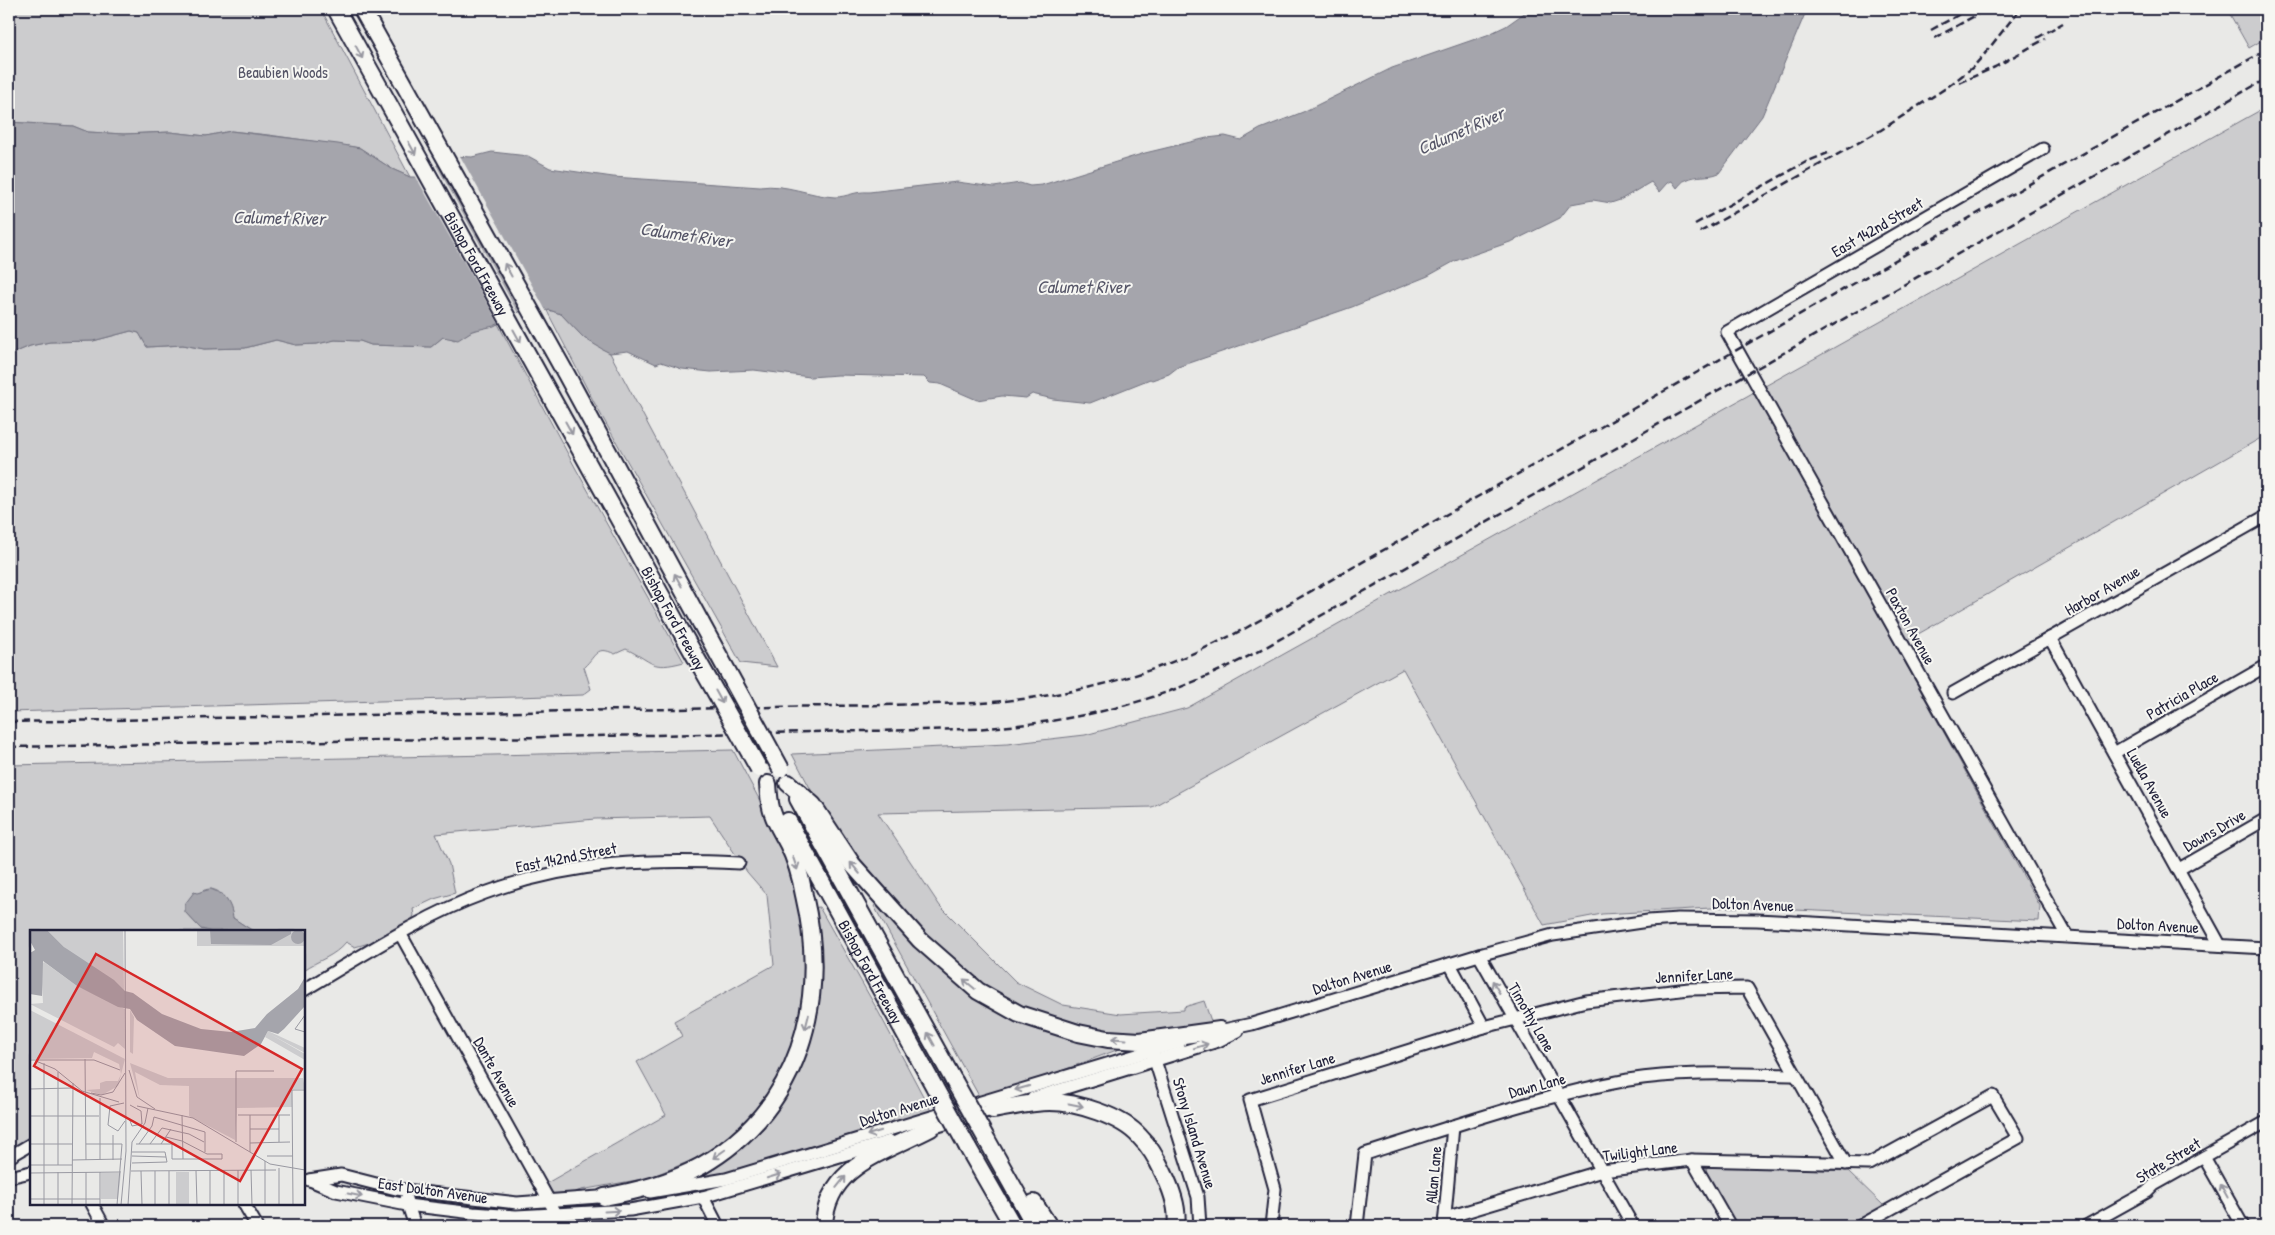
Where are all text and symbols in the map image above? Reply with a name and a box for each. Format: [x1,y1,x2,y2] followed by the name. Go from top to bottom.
[354,44,364,59] one-way arrow
[238,61,328,83] park label: Beaubien Woods
[1414,100,1510,161] water label: Calumet River
[408,141,418,155] one-way arrow
[1827,192,1927,262] street label: East 142nd Street
[233,204,327,231] water label: Calumet River
[439,208,515,320] street label: Bishop Ford Freeway
[639,216,735,254] water label: Calumet River
[503,263,512,278] one-way arrow
[1037,274,1131,299] water label: Calumet River
[513,328,523,343] one-way arrow
[564,421,574,435] one-way arrow
[2060,559,2144,620] street label: Harbor Avenue
[636,562,712,674] street label: Bishop Ford Freeway
[672,574,682,588] one-way arrow
[1881,584,1941,669] street label: Paxton Avenue
[2142,665,2223,724] street label: Patricia Place
[714,689,724,703] one-way arrow
[2122,744,2178,822] street label: Luella Avenue
[2179,803,2250,857] street label: Downs Drive
[514,836,619,878] street label: East 142nd Street
[791,854,800,870] one-way arrow
[850,861,861,874] one-way arrow
[1712,892,1795,916] street label: Dolton Avenue
[2117,912,2200,938] street label: Dolton Avenue
[833,916,909,1028] street label: Bishop Ford Freeway
[30,930,305,1205] inset map
[1310,954,1395,999] street label: Dolton Avenue
[1654,962,1734,988] street label: Jennifer Lane
[963,978,976,989] one-way arrow
[1503,978,1561,1056] street label: Timothy Lane
[1491,979,1501,994] one-way arrow
[802,1014,811,1030] one-way arrow
[926,1031,936,1046] one-way arrow
[469,1033,526,1112] street label: Dante Avenue
[1112,1035,1128,1044] one-way arrow
[1192,1041,1208,1050] one-way arrow
[1256,1046,1338,1090] street label: Jennifer Lane
[1506,1067,1568,1103] street label: Dawn Lane
[1168,1075,1223,1192] street label: Stony Island Avenue
[1014,1084,1030,1094] one-way arrow
[857,1086,942,1131] street label: Dolton Avenue
[1067,1101,1083,1111] one-way arrow
[867,1129,883,1139] one-way arrow
[2132,1132,2205,1188] street label: State Street
[1601,1135,1679,1166] street label: Twilight Lane
[1420,1145,1447,1205] street label: Allan Lane
[712,1149,726,1159] one-way arrow
[765,1170,781,1180] one-way arrow
[377,1171,490,1209] street label: East Dolton Avenue
[835,1176,846,1189] one-way arrow
[2218,1185,2228,1199] one-way arrow
[347,1190,363,1200] one-way arrow
[604,1206,620,1215] one-way arrow

